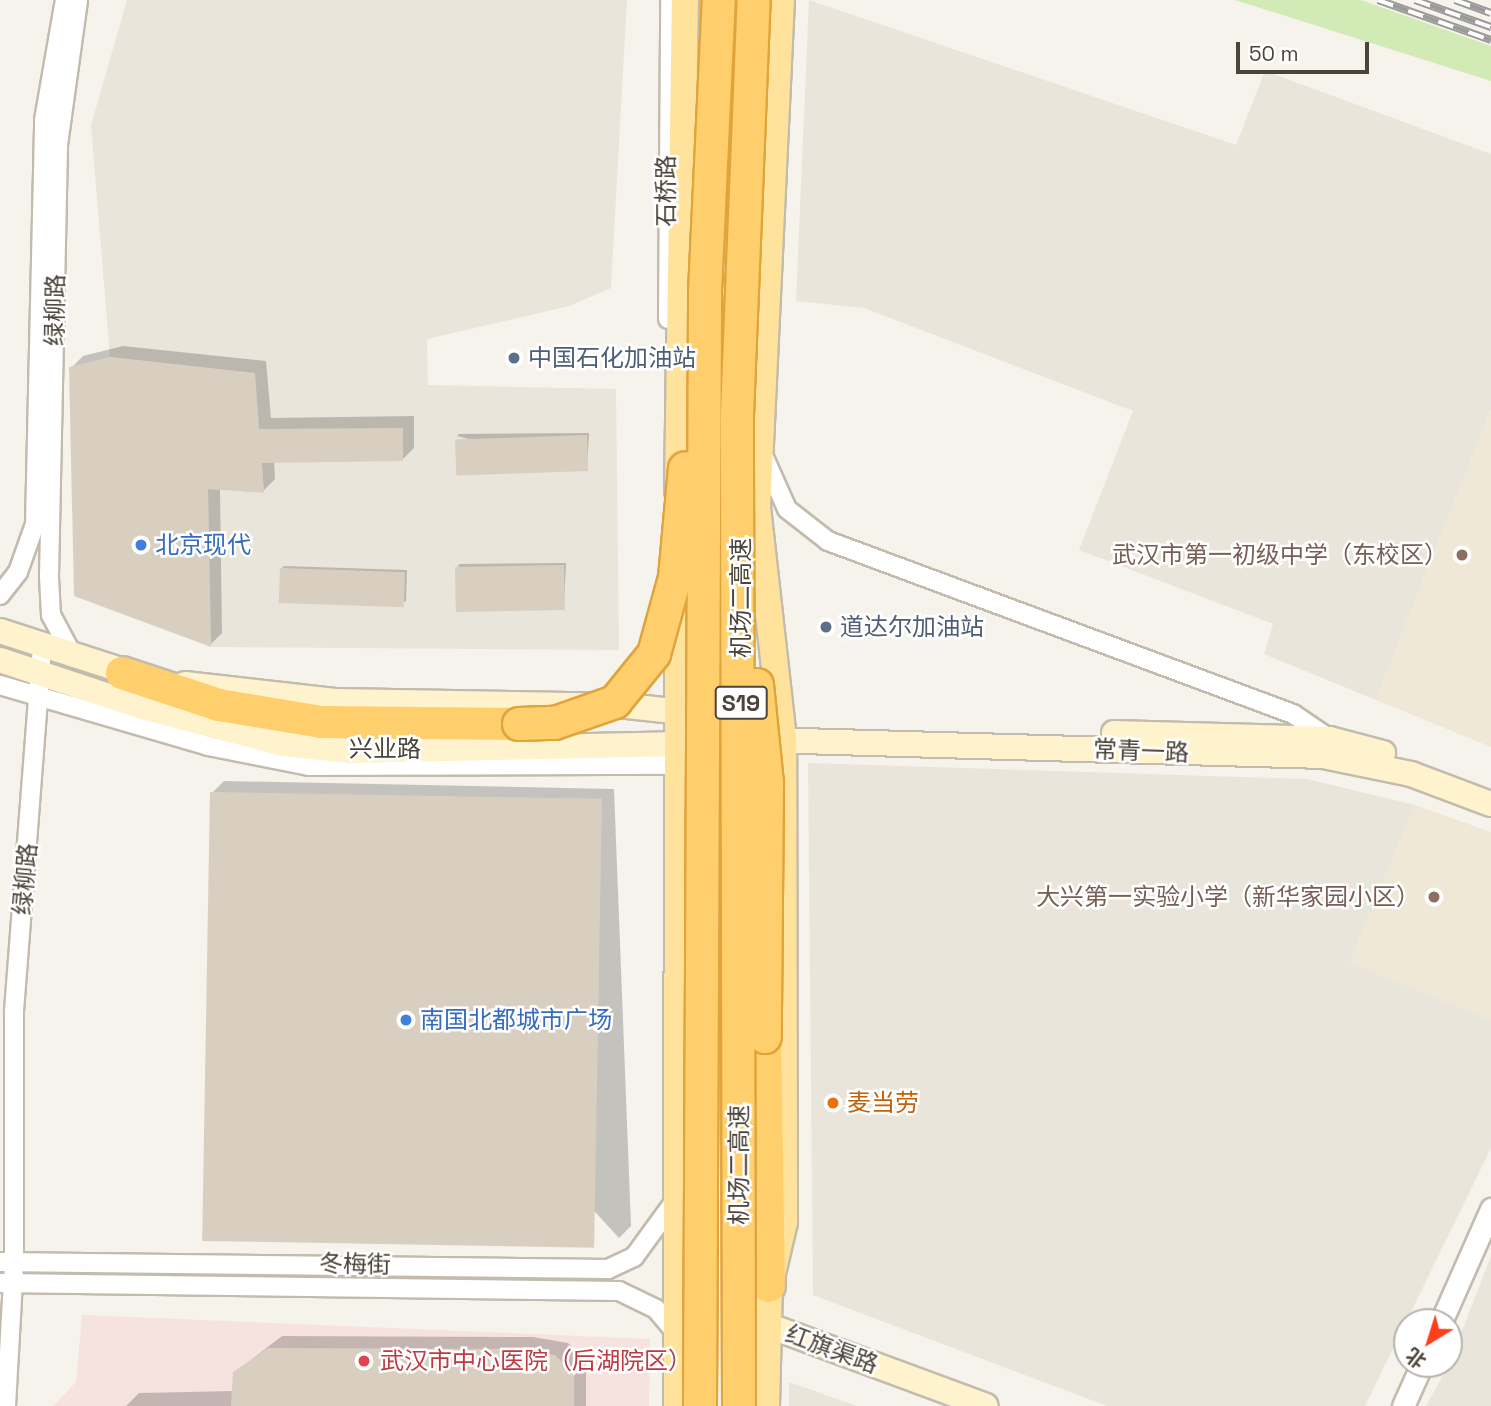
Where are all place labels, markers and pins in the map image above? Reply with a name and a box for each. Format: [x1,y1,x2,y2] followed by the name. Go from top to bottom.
[528,344,696,372] place label: 中国石化加油站
[506,350,522,366] marker: 中国石化加油站
[155,531,251,559] place label: 北京现代
[133,537,149,553] marker: 北京现代
[1112,541,1448,569] place label: 武汉市第一初级中学（东校区）
[1454,547,1470,563] marker: 武汉市第一初级中学（东校区）
[840,613,984,641] place label: 道达尔加油站
[818,619,834,635] marker: 道达尔加油站
[1036,883,1420,911] place label: 大兴第一实验小学（新华家园小区）
[1426,889,1442,905] marker: 大兴第一实验小学（新华家园小区）
[420,1006,612,1034] place label: 南国北都城市广场
[398,1012,414,1028] marker: 南国北都城市广场
[847,1089,919,1117] place label: 麦当劳
[825,1095,841,1111] marker: 麦当劳
[380,1347,692,1375] place label: 武汉市中心医院（后湖院区）
[354,1351,374,1371] marker: 武汉市中心医院（后湖院区）

